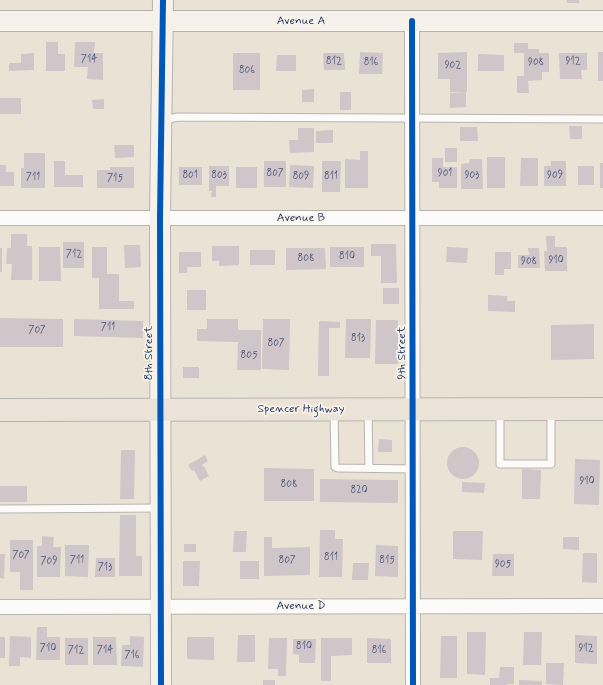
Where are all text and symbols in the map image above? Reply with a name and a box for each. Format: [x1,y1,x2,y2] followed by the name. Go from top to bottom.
[277,14,325,28] street label: Avenue A
[81,54,97,66] house number: 714
[326,56,342,68] house number: 812
[565,56,581,68] house number: 912
[364,57,378,69] house number: 816
[528,57,544,69] house number: 908
[445,60,461,72] house number: 902
[239,65,255,77] house number: 806
[267,168,283,180] house number: 807
[438,168,452,180] house number: 901
[182,170,198,182] house number: 801
[211,170,227,182] house number: 803
[465,170,479,182] house number: 903
[547,170,563,182] house number: 909
[293,171,309,183] house number: 809
[324,171,338,183] house number: 811
[26,172,40,184] house number: 711
[107,173,123,185] house number: 715
[277,211,325,225] street label: Avenue B
[66,249,82,261] house number: 712
[339,251,355,263] house number: 810
[298,253,314,265] house number: 808
[548,255,564,267] house number: 910
[521,256,537,268] house number: 908
[101,322,115,334] house number: 711
[28,325,46,337] house number: 707
[142,326,156,380] street label: 8th Street
[395,326,409,380] street label: 9th Street
[351,333,365,345] house number: 813
[268,338,284,350] house number: 807
[241,350,257,362] house number: 805
[257,402,345,416] street label: Spencer Highway
[579,476,595,488] house number: 910
[281,479,297,491] house number: 808
[351,485,367,497] house number: 820
[12,550,30,562] house number: 707
[324,552,338,564] house number: 811
[70,555,84,567] house number: 711
[279,555,295,567] house number: 807
[379,555,395,567] house number: 815
[40,556,58,568] house number: 709
[495,559,511,571] house number: 905
[98,562,112,574] house number: 713
[276,599,326,613] street label: Avenue D
[296,641,312,653] house number: 810
[40,643,56,655] house number: 710
[578,643,594,655] house number: 912
[68,645,84,657] house number: 712
[97,645,113,657] house number: 714
[372,645,386,657] house number: 816
[124,650,140,662] house number: 716

